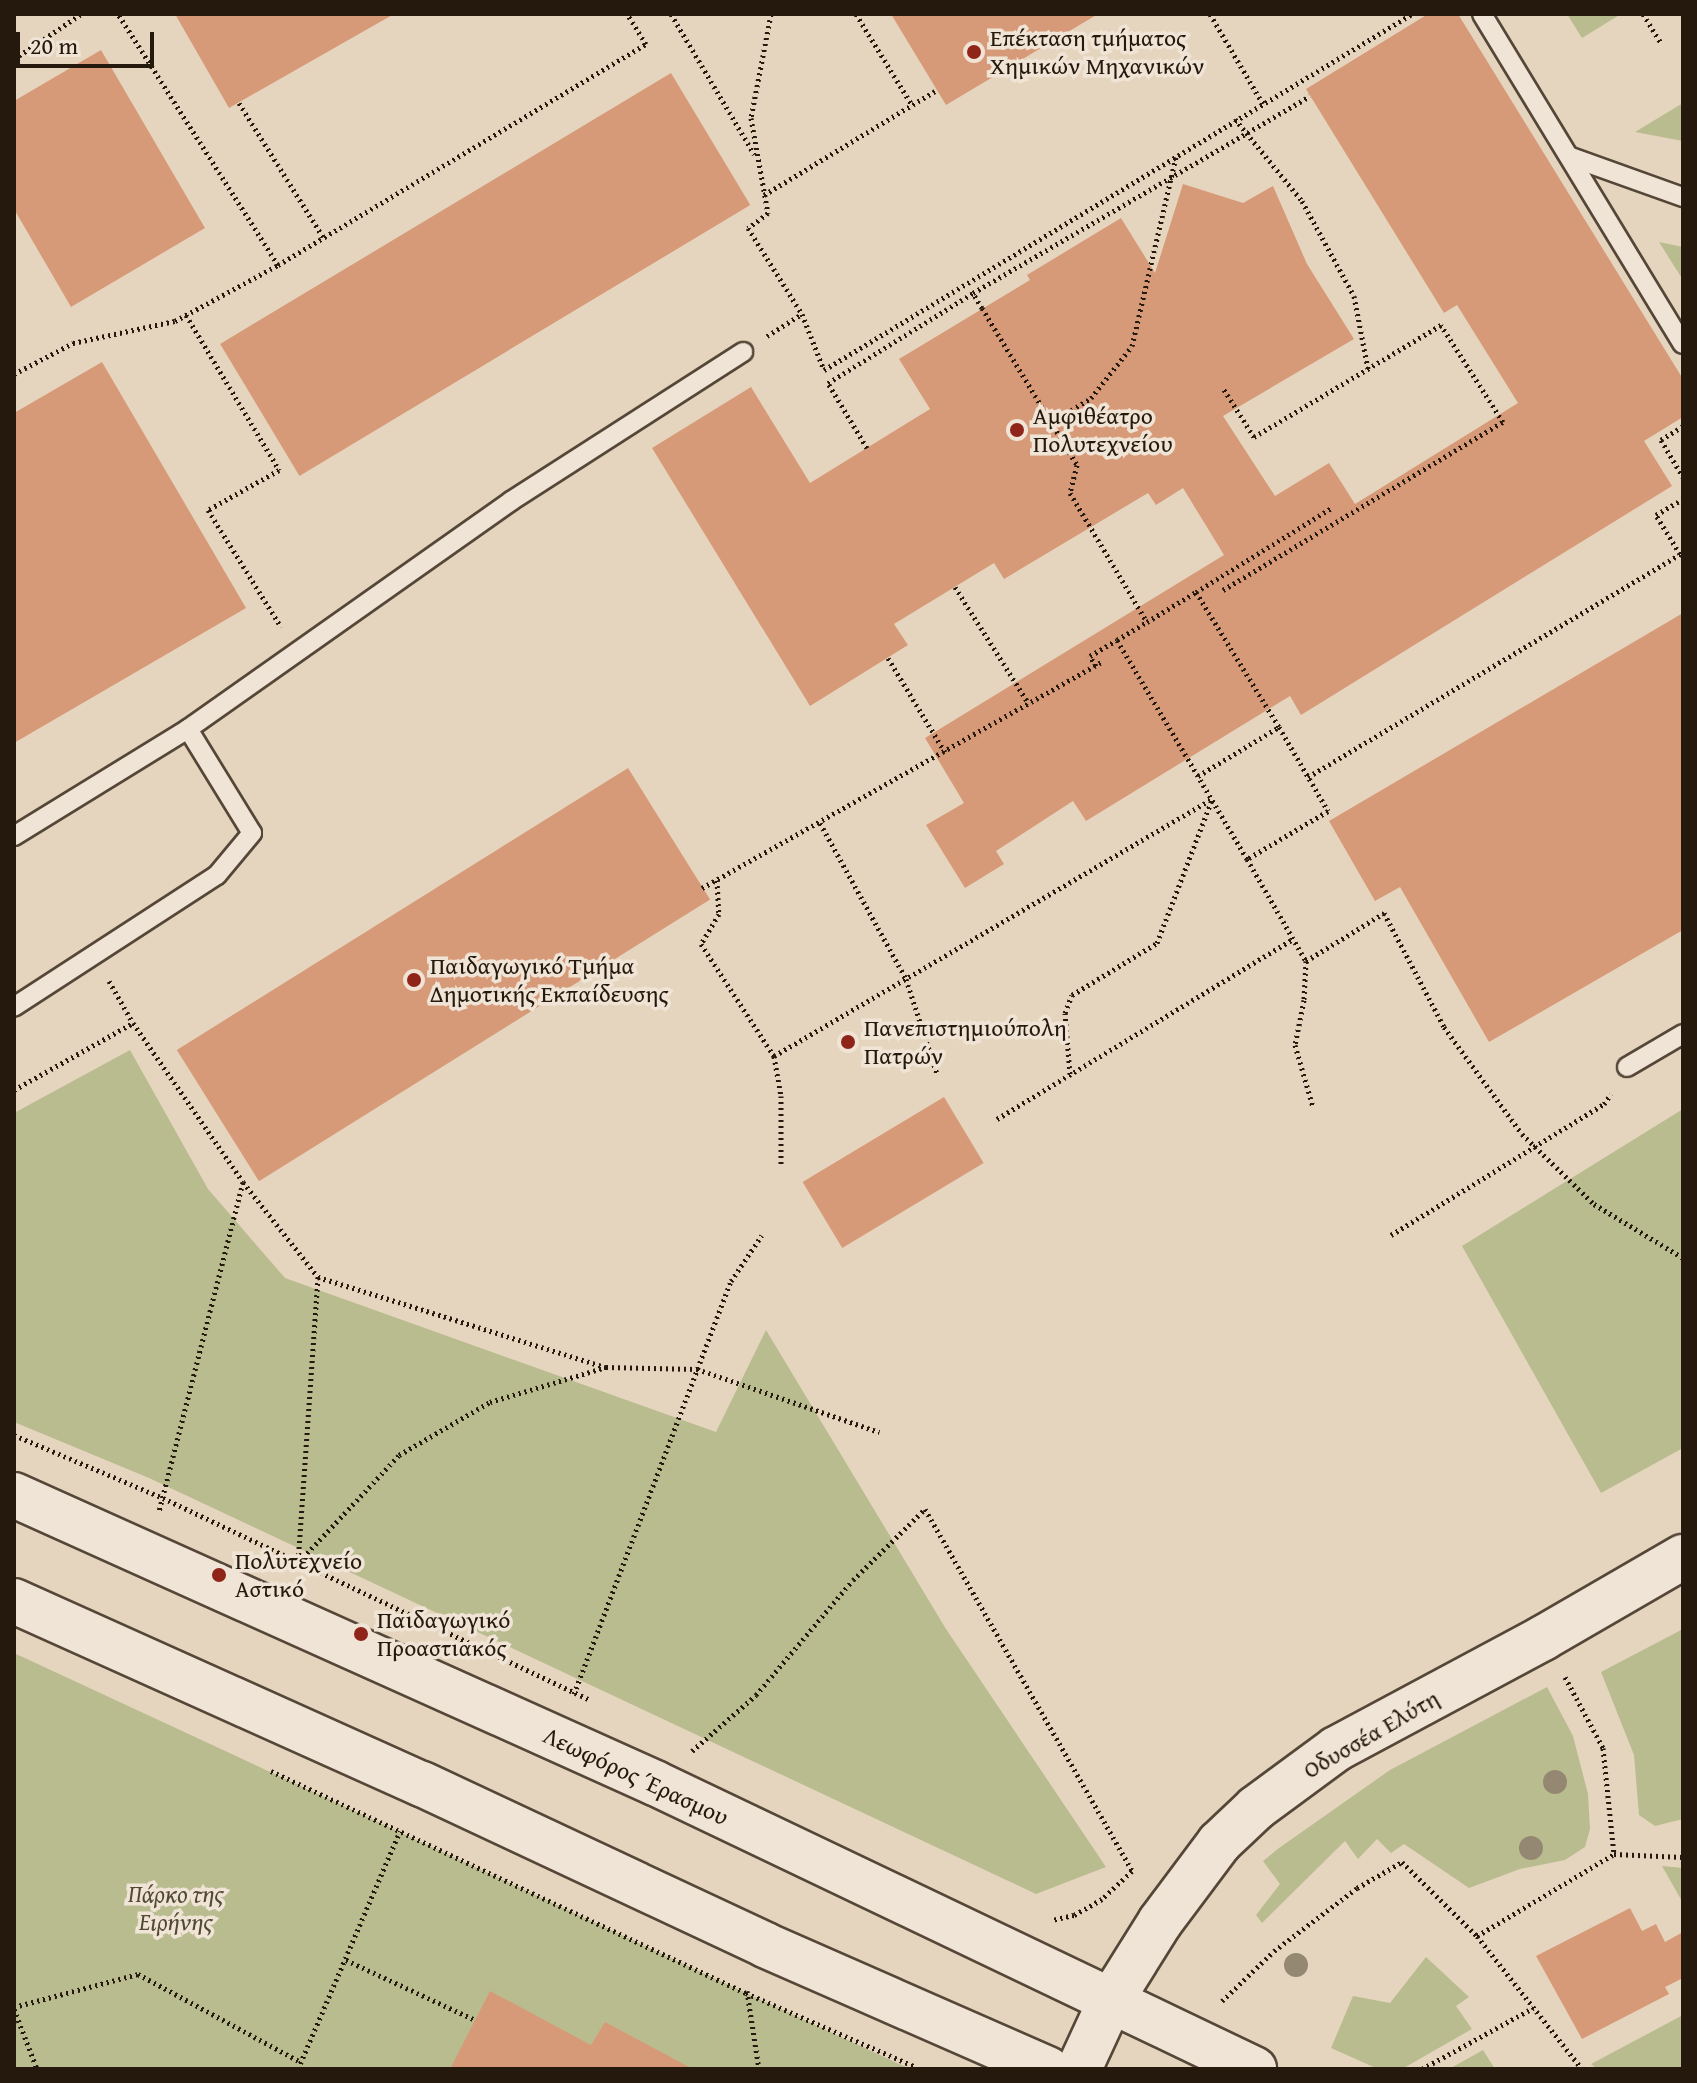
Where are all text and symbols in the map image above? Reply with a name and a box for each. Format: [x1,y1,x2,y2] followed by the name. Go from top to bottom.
[20,16,158,66] scale bar
[990,24,1204,80] place label: Επέκταση τμήματος Χημικών Μηχανικών
[30,28,78,63] text: 20 m
[965,43,983,61] marker: Επέκταση τμήματος Χημικών Μηχανικών
[1033,402,1173,458] place label: Αμφιθέατρο Πολυτεχνείου
[1008,421,1026,439] marker: Αμφιθέατρο Πολυτεχνείου
[430,952,669,1008] place label: Παιδαγωγικό Τμήμα Δημοτικής Εκπαίδευσης
[405,971,423,989] marker: Παιδαγωγικό Τμήμα Δημοτικής Εκπαίδευσης
[864,1014,1067,1070] place label: Πανεπιστημιούπολη Πατρών
[839,1033,857,1051] marker: Πανεπιστημιούπολη Πατρών
[235,1547,362,1603] place label: Πολυτεχνείο Αστικό
[210,1566,228,1584] marker: Πολυτεχνείο Αστικό
[377,1606,510,1662] place label: Παιδαγωγικό Προαστιακός
[352,1625,370,1643] marker: Παιδαγωγικό Προαστιακός
[1298,1684,1444,1784] street label: Οδυσσέα Ελύτη
[539,1720,733,1832] street label: Λεωφόρος Έρασμου
[128,1880,224,1936] park label: Πάρκο της Ειρήνης

